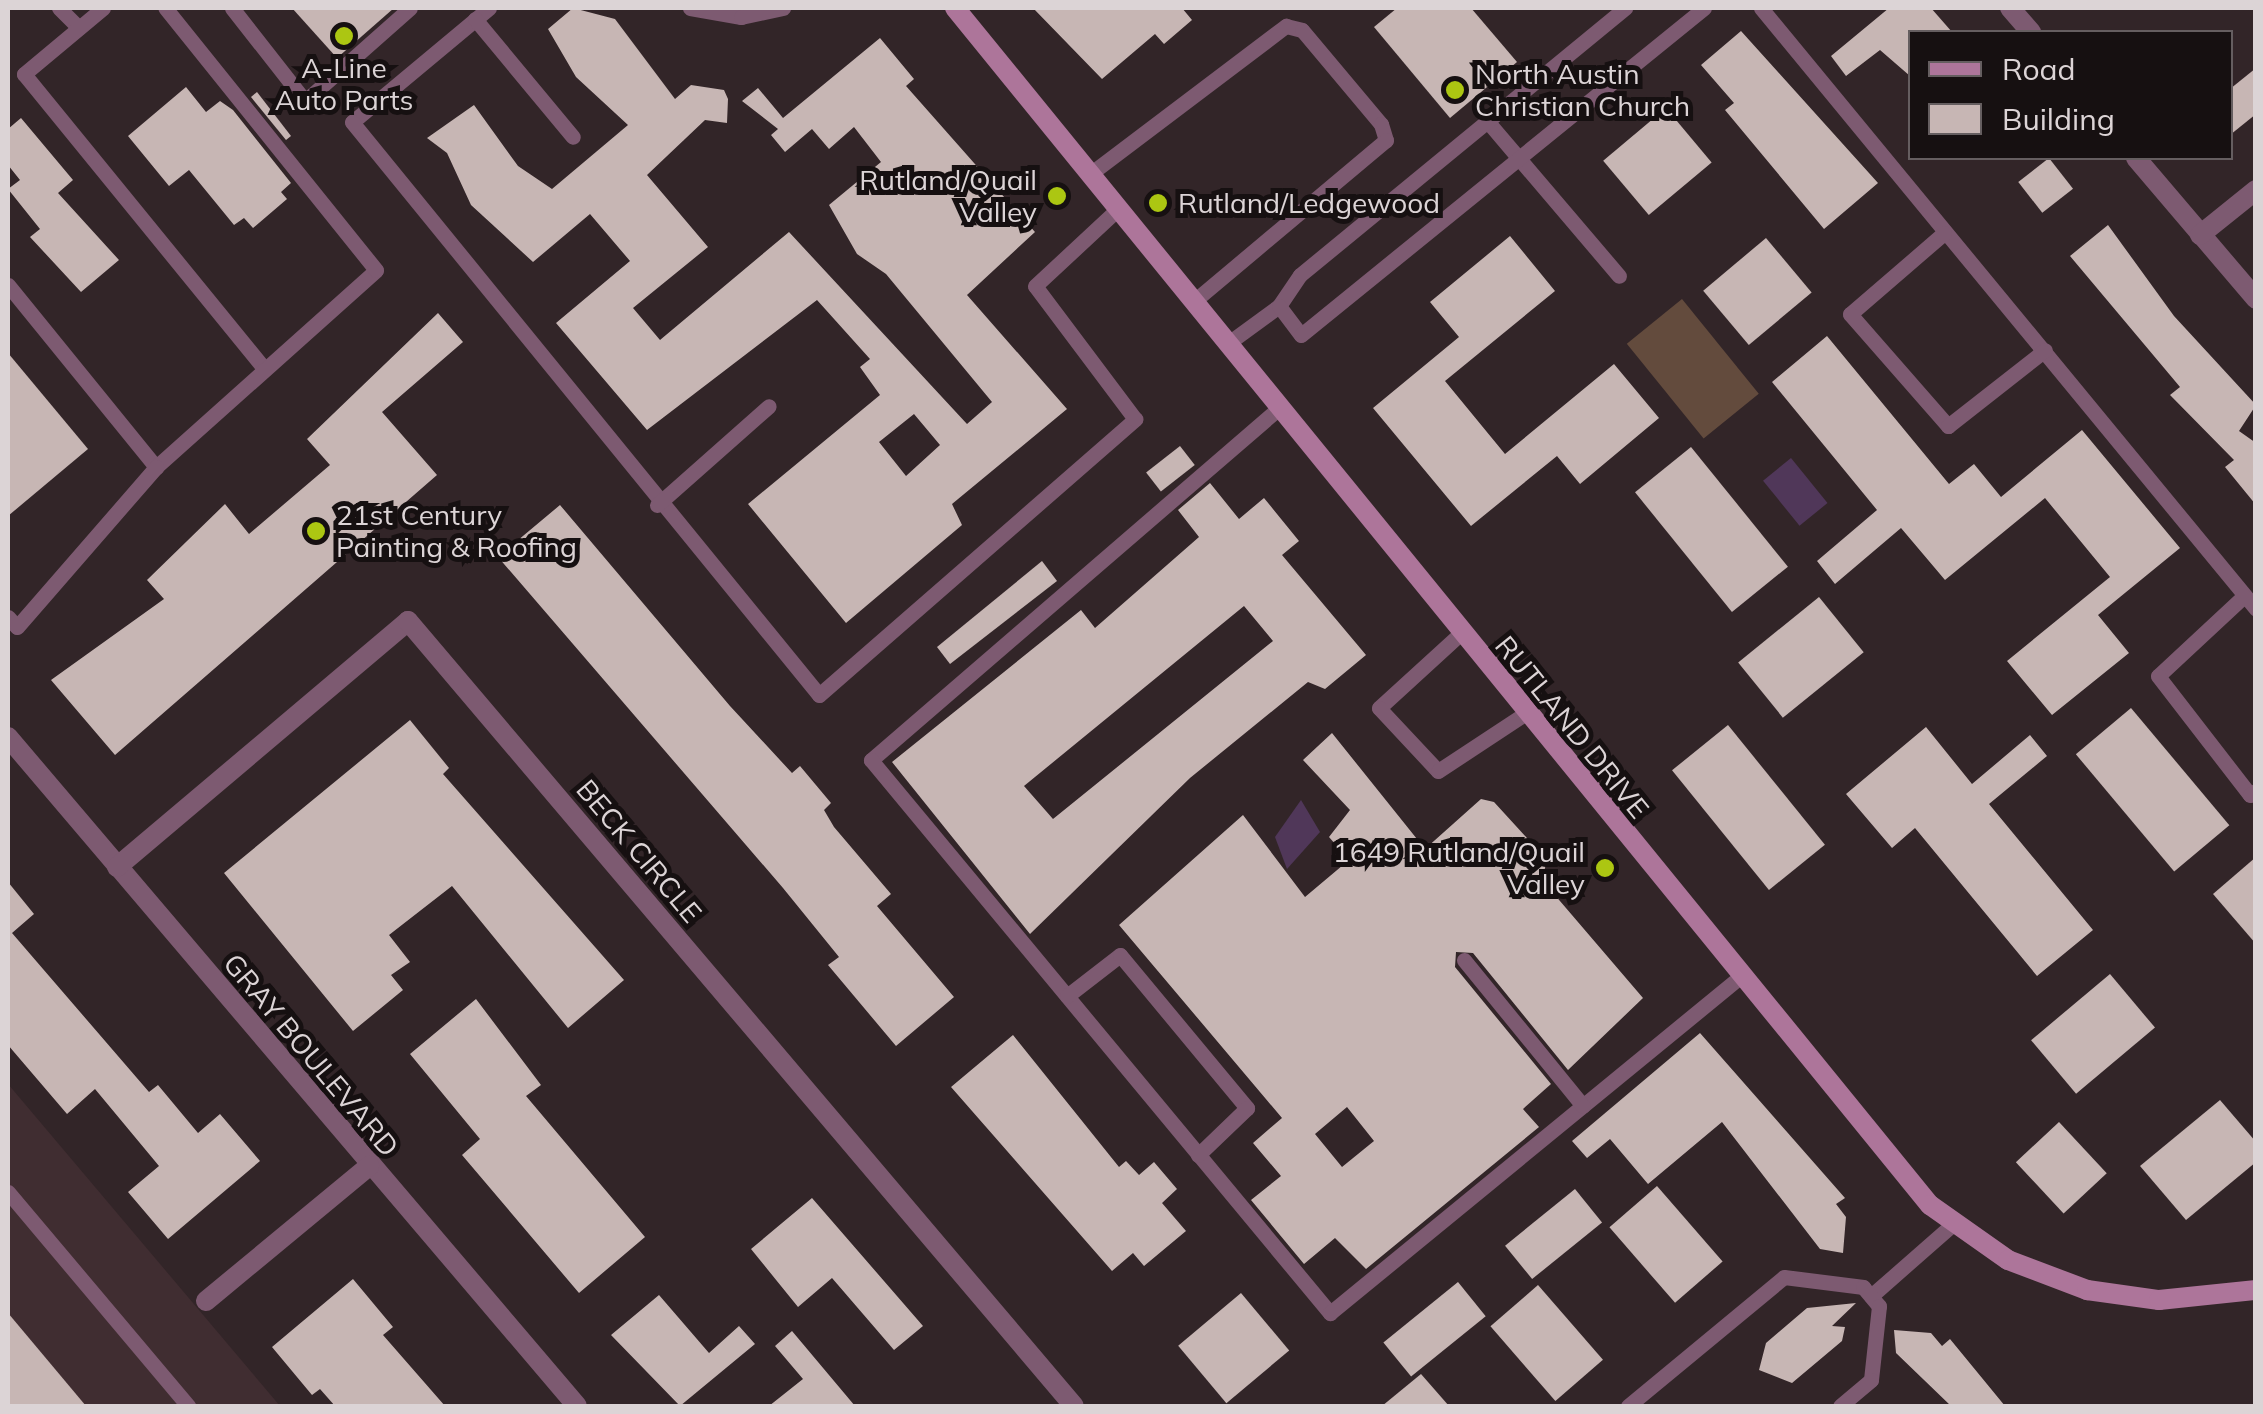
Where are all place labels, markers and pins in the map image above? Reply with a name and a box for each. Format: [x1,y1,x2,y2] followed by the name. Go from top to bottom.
[333,25,355,47] marker: A-Line Auto Parts
[275,51,413,117] place label: A-Line Auto Parts
[1475,57,1690,123] place label: North Austin Christian Church
[1444,79,1466,101] marker: North Austin Christian Church
[859,163,1037,229] place label: Rutland/Quail Valley
[1046,185,1068,207] marker: Rutland/Quail Valley
[1178,186,1440,220] place label: Rutland/Ledgewood
[1147,192,1169,214] marker: Rutland/Ledgewood
[336,498,577,564] place label: 21st Century Painting & Roofing
[305,520,327,542] marker: 21st Century Painting & Roofing
[1333,835,1585,901] place label: 1649 Rutland/Quail Valley
[1594,857,1616,879] marker: 1649 Rutland/Quail Valley

